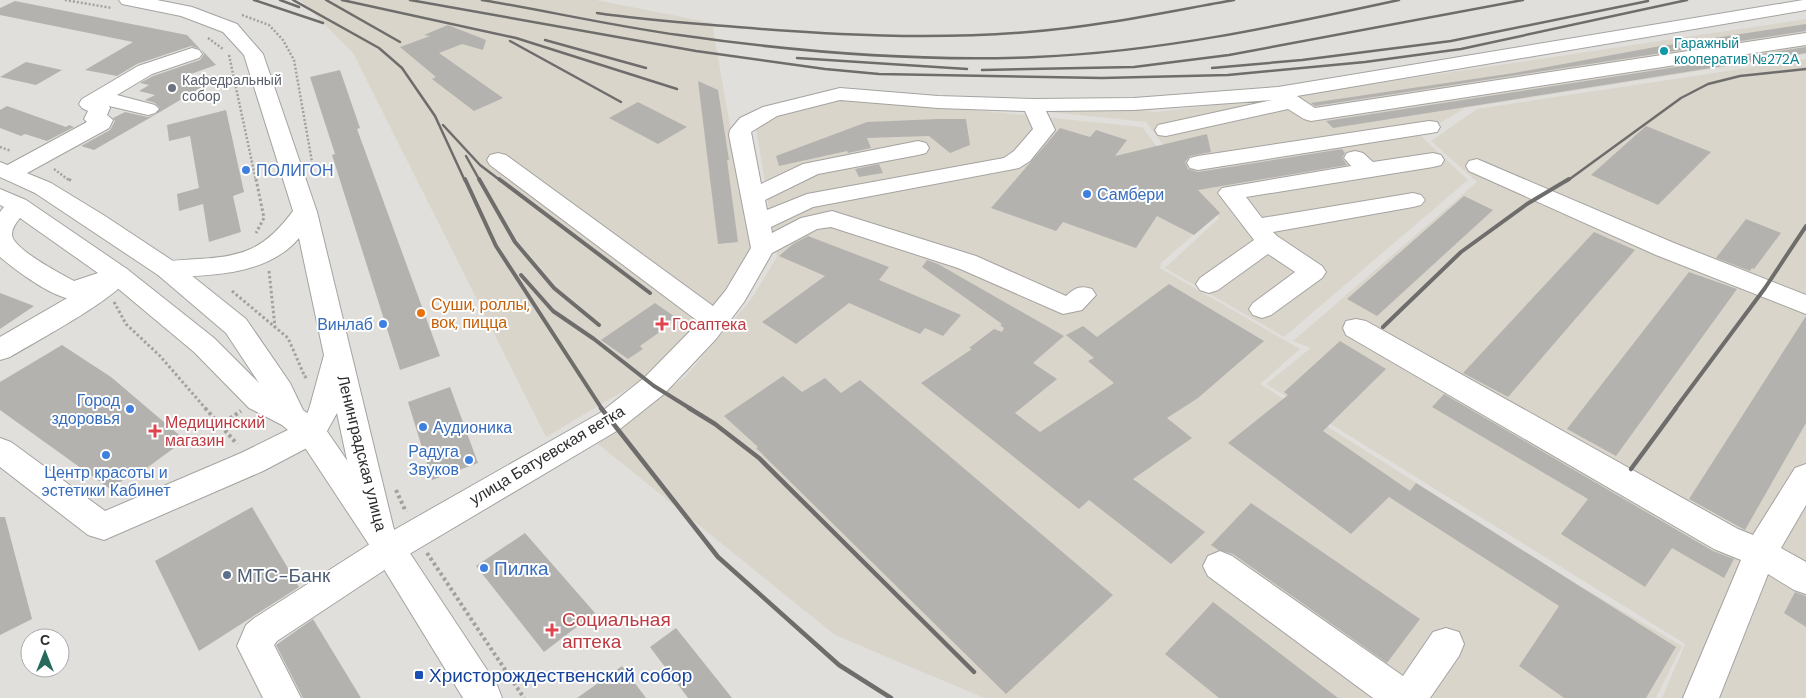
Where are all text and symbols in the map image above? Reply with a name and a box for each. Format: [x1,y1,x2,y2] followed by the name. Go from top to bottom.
[1674,34,1800,68] place label: Гаражный кооператив №272А
[1658,45,1670,57] marker: Гаражный кооператив №272А
[182,71,282,105] place label: Кафедральный собор
[166,82,178,94] marker: Кафедральный собор
[256,160,334,181] place label: ПОЛИГОН
[240,164,252,176] marker: ПОЛИГОН
[1097,184,1164,205] place label: Самбери
[1081,188,1093,200] marker: Самбери
[431,294,530,333] place label: Суши, роллы, вок, пицца
[415,307,427,319] marker: Суши, роллы, вок, пицца
[317,314,373,335] place label: Винлаб
[672,314,746,335] place label: Госаптека
[377,318,389,330] marker: Винлаб
[656,318,668,330] marker: Госаптека
[332,373,392,533] street label: Ленинградская улица
[51,390,121,429] place label: Город здоровья
[466,400,628,510] street label: улица Батуевская ветка
[124,403,136,415] marker: Город здоровья
[165,412,265,451] place label: Медицинский магазин
[433,417,512,438] place label: Аудионика
[417,421,429,433] marker: Аудионика
[149,425,161,437] marker: Медицинский магазин
[408,441,459,480] place label: Радуга Звуков
[100,449,112,461] marker: Центр красоты и эстетики Кабинет
[463,454,475,466] marker: Радуга Звуков
[42,462,171,501] place label: Центр красоты и эстетики Кабинет
[494,556,549,581] place label: Пилка
[478,562,490,574] marker: Пилка
[237,563,331,588] place label: МТС-Банк
[221,569,233,581] marker: МТС-Банк
[562,607,671,654] place label: Социальная аптека
[546,624,558,636] marker: Социальная аптека
[20,628,70,678] north arrow
[40,631,50,649] text: С
[429,663,692,688] place label: Христорождественский собор
[413,669,425,681] marker: Христорождественский собор

